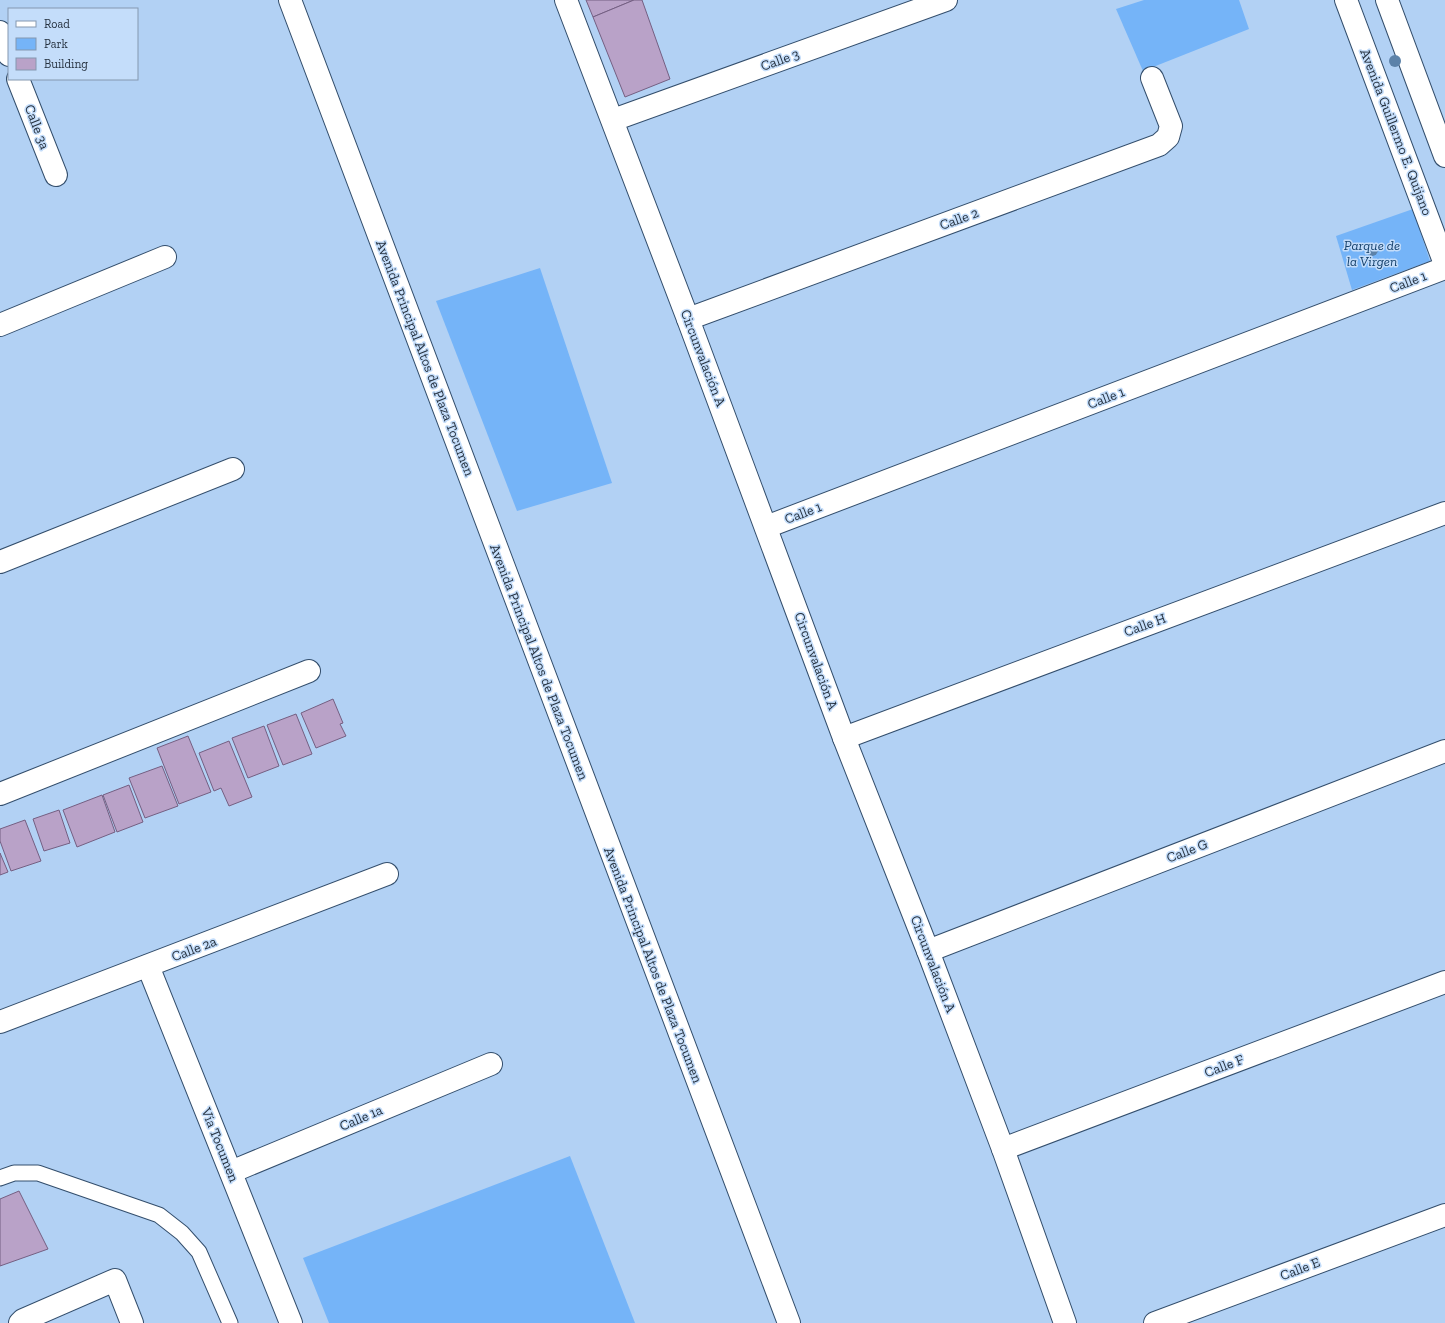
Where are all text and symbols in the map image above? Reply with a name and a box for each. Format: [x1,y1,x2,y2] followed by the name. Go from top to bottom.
[8,8,138,80] legend
[44,17,70,31] text: Road
[44,37,69,51] text: Park
[758,45,802,75] street label: Calle 3
[1356,46,1436,218] street label: Avenida Guillermo E. Quijano
[44,57,88,71] text: Building
[21,102,53,152] street label: Calle 3a
[937,204,981,234] street label: Calle 2
[1344,237,1400,270] park label: Parque de la Virgen
[372,238,478,478] street label: Avenida Principal Altos de Plaza Tocumen
[1387,267,1430,297] street label: Calle 1
[677,307,730,410] street label: Circunvalación A
[1085,383,1128,413] street label: Calle 1
[782,498,825,528] street label: Calle 1
[486,542,592,782] street label: Avenida Principal Altos de Plaza Tocumen
[790,610,842,713] street label: Circunvalación A
[1122,610,1168,640] street label: Calle H
[1164,835,1210,867] street label: Calle G
[600,845,706,1085] street label: Avenida Principal Altos de Plaza Tocumen
[907,913,960,1016] street label: Circunvalación A
[169,933,219,965] street label: Calle 2a
[1202,1051,1246,1081] street label: Calle F
[337,1101,385,1135] street label: Calle 1a
[197,1105,243,1185] street label: Vía Tocumen
[1278,1254,1322,1284] street label: Calle E

